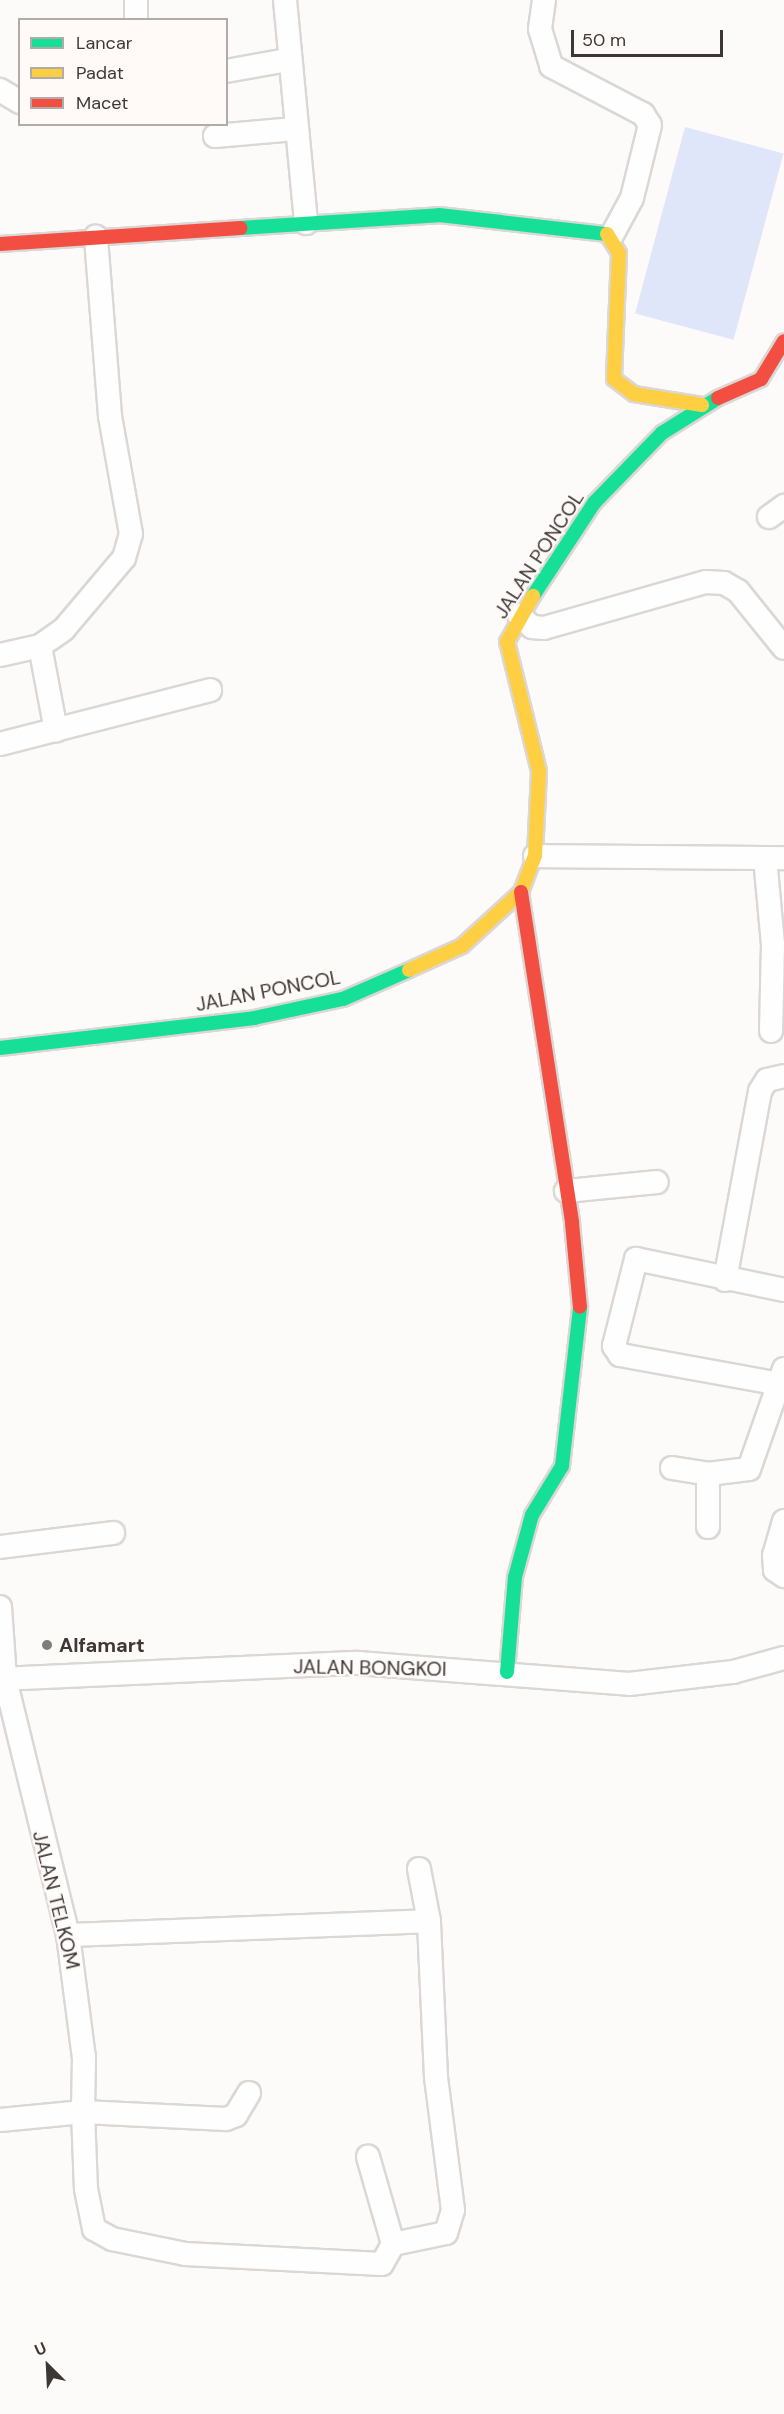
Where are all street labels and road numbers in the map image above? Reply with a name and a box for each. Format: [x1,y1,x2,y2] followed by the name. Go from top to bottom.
[489,487,589,623] street label: JALAN PONCOL
[194,965,342,1017] street label: JALAN PONCOL
[293,1655,447,1681] street label: JALAN BONGKOI
[27,1828,85,1972] street label: JALAN TELKOM

